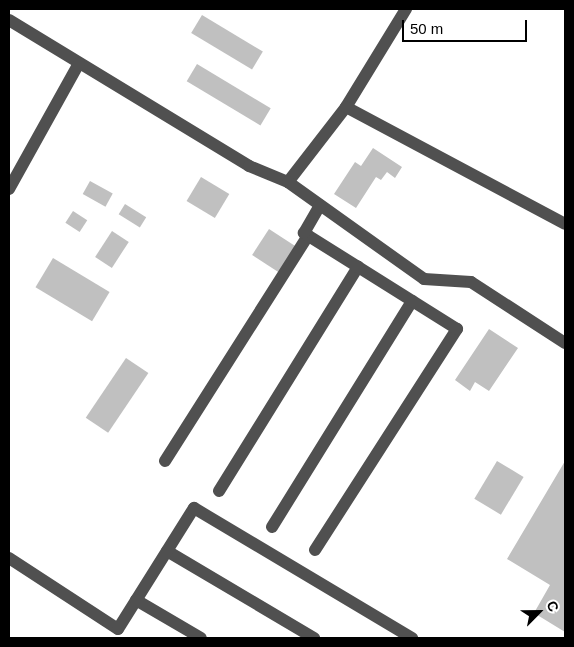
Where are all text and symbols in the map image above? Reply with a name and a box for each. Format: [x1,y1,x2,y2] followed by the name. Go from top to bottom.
[404,10,529,42] scale bar
[410,20,443,37] text: 50 m
[514,587,564,637] north arrow
[543,598,562,614] text: С

